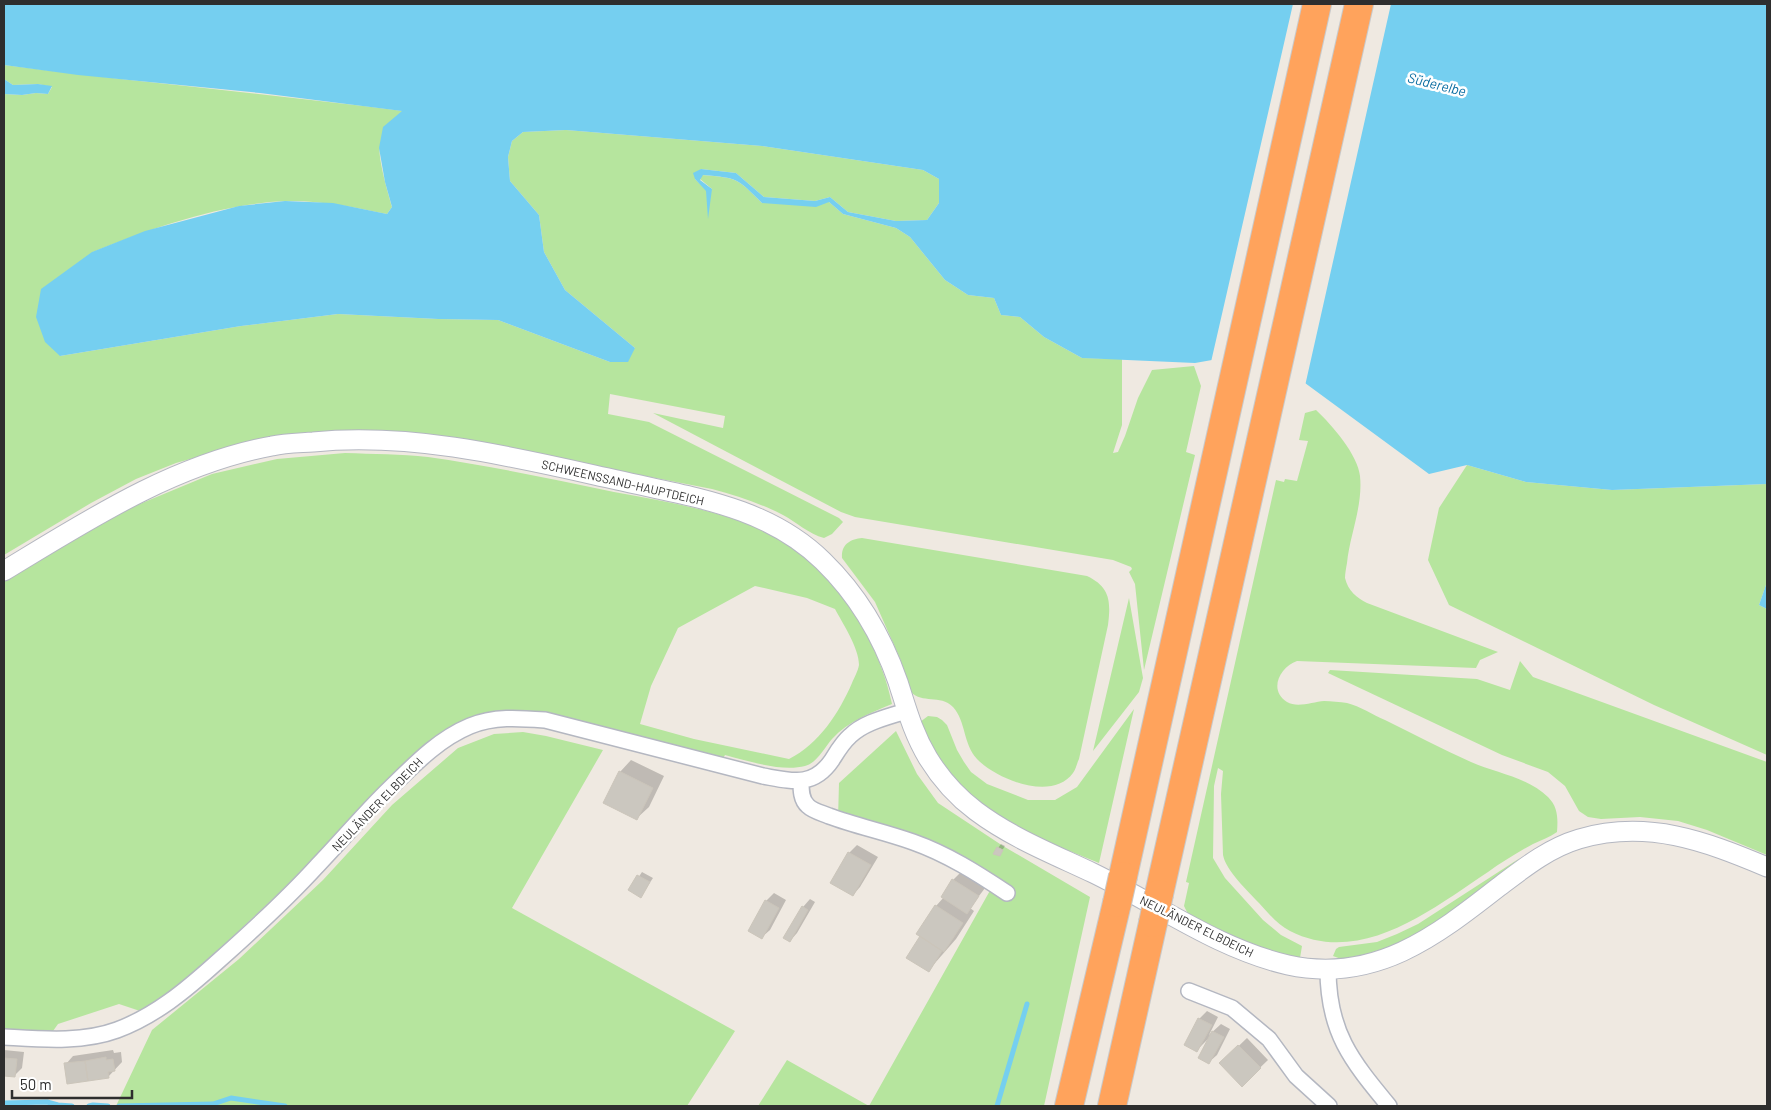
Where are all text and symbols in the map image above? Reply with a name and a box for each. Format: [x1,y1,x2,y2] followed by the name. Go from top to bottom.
[1406,69,1468,99] water label: Süderelbe
[540,456,706,508] street label: SCHWEENSSAND-HAUPTDEICH
[329,754,425,854] street label: NEULÄNDER ELBDEICH
[1138,892,1256,960] street label: NEULÄNDER ELBDEICH
[12,1068,132,1100] scale bar
[20,1075,52,1093] text: 50 m

